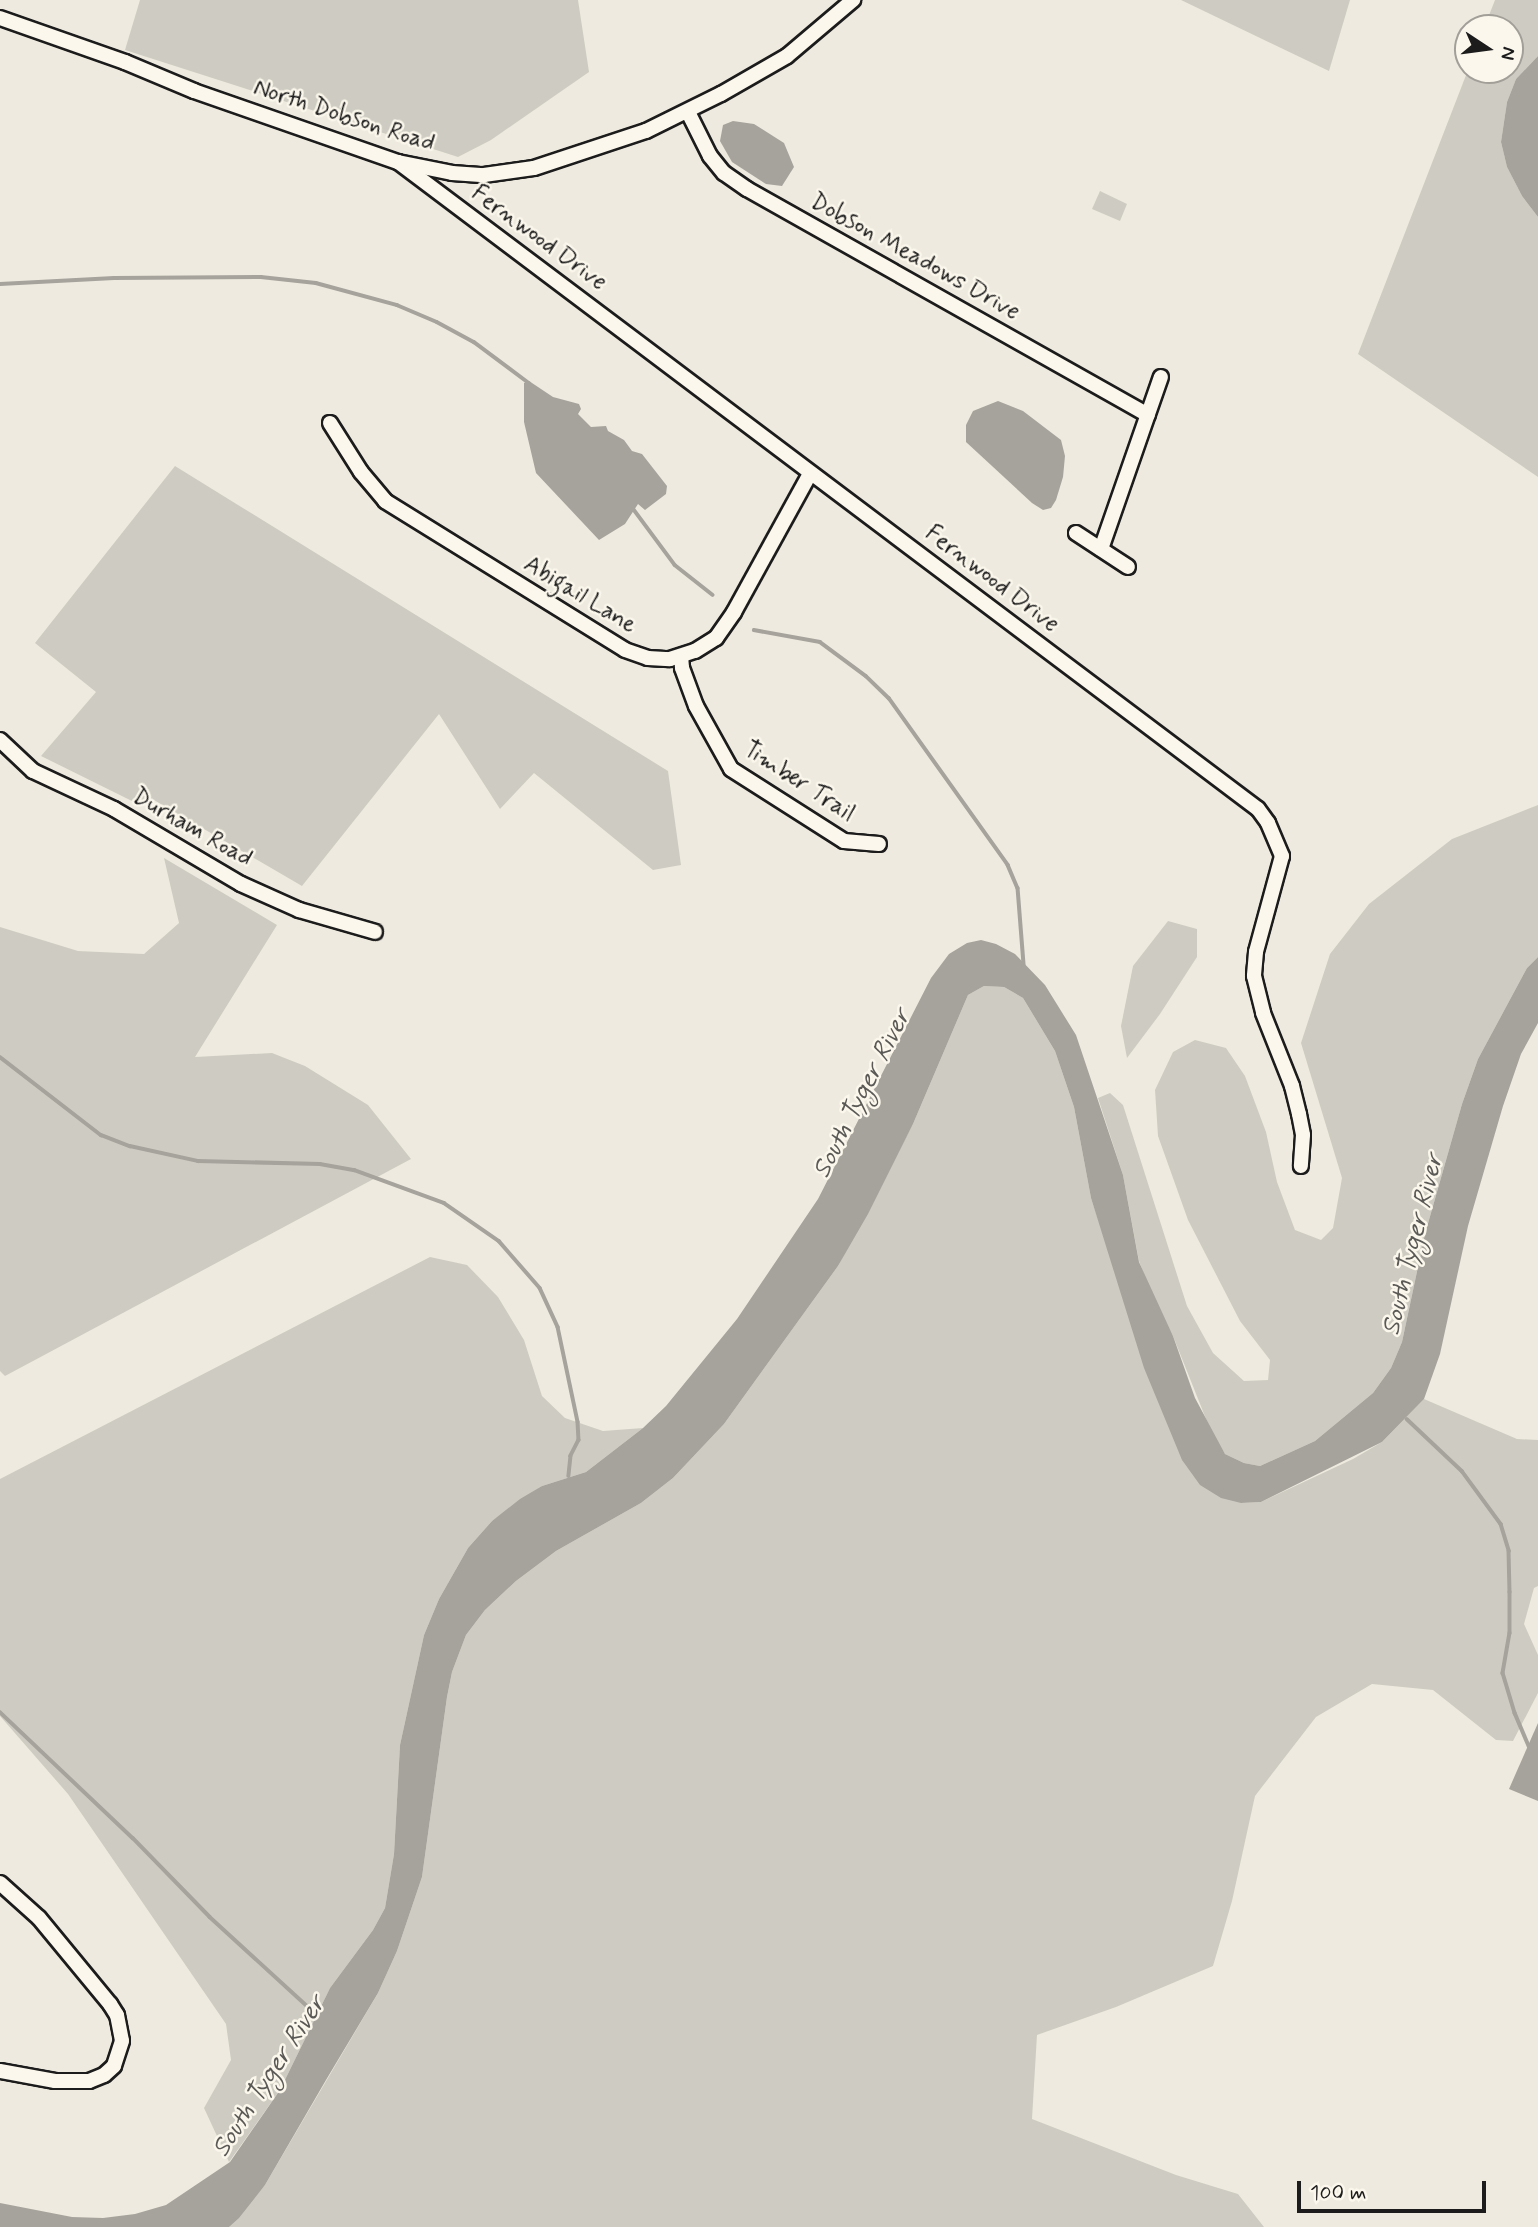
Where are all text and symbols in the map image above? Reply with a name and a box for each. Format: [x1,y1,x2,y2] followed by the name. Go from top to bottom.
[1454,14,1524,84] north arrow
[1494,44,1522,62] text: N
[250,73,438,159] street label: North Dobson Road
[466,180,612,296] street label: Fernwood Drive
[806,188,1024,326] street label: Dobson Meadows Drive
[920,520,1064,638] street label: Fernwood Drive
[518,550,642,640] street label: Abigail Lane
[740,737,858,827] street label: Timber Trail
[127,782,257,874] street label: Durham Road
[806,1003,920,1185] water label: South Tyger River
[1376,1150,1452,1340] water label: South Tyger River
[206,1989,334,2165] water label: South Tyger River
[1300,2168,1489,2212] scale bar
[1310,2179,1366,2207] text: 100 m

